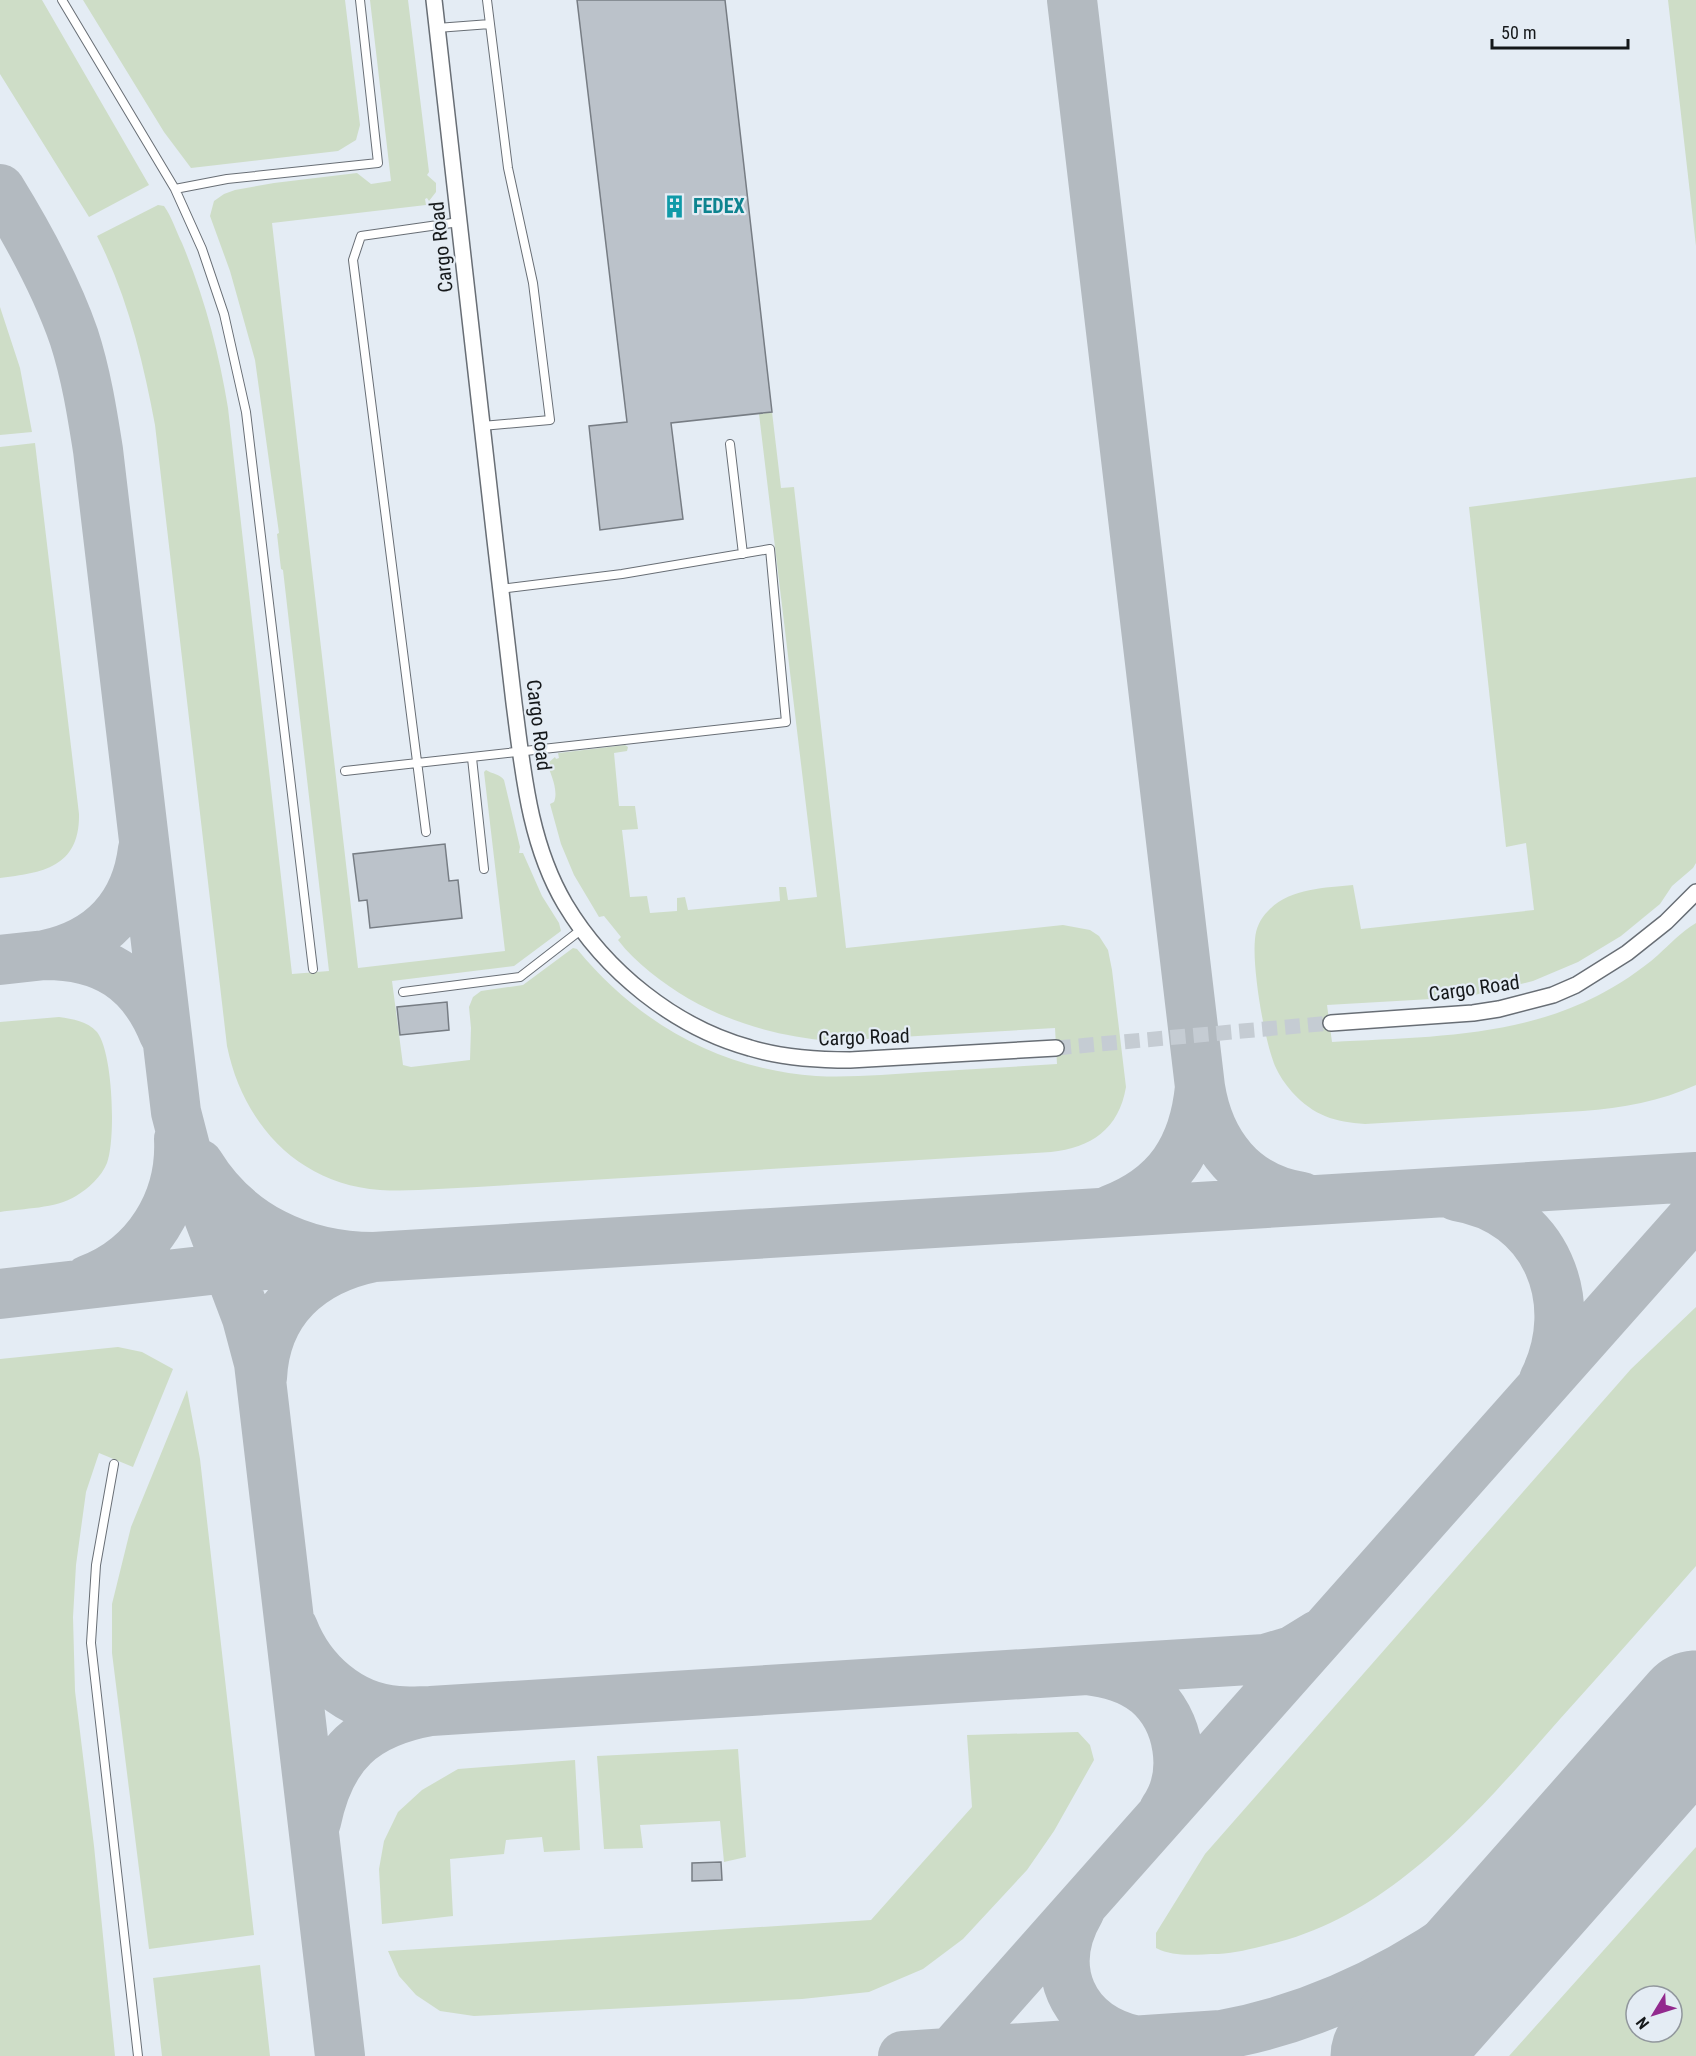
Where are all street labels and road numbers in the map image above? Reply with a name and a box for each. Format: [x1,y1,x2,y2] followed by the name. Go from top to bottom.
[424,200,458,294] street label: Cargo Road
[522,678,556,772] street label: Cargo Road
[1427,970,1521,1006] street label: Cargo Road
[818,1023,910,1051] street label: Cargo Road

